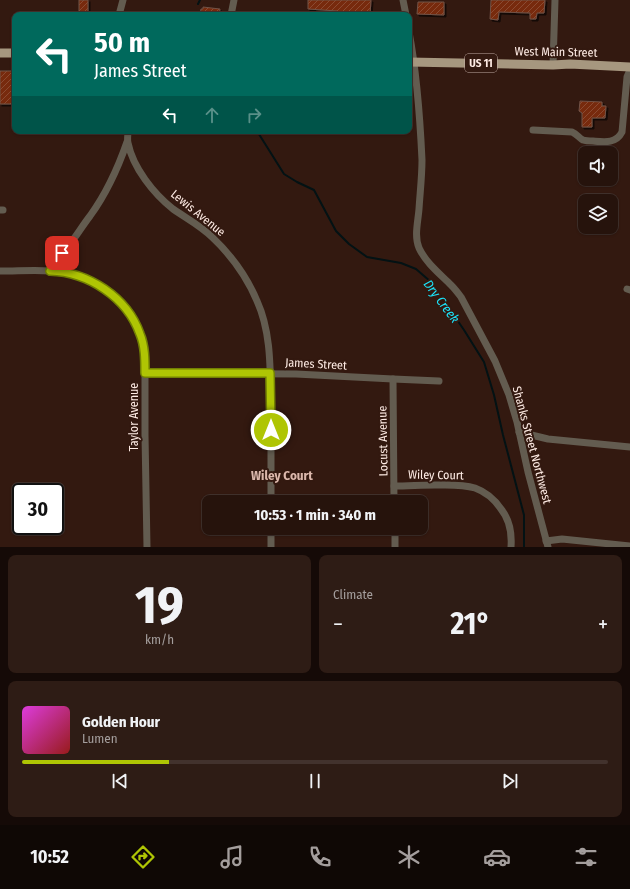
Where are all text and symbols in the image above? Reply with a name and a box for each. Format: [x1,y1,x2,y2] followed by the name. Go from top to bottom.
[94,26,150,59] text: 50 m
[28,28,80,80] icon: left
[515,44,598,60] street label: West Main Street
[465,54,497,72] road number: US 11
[94,60,187,82] text: James Street
[159,104,181,126] icon: left
[201,104,223,126] icon: ahead
[243,104,265,126] icon: right
[578,146,618,234] map controls
[578,146,618,186] button: sound
[168,187,228,239] street label: Lewis Avenue
[578,194,618,234] button: layers
[45,236,79,270] pin
[51,242,73,264] icon: arrive
[421,277,463,326] water label: Dry Creek
[285,355,347,373] street label: James Street
[127,383,141,451] street label: Taylor Avenue
[510,385,554,505] street label: Shanks Street Northwest
[375,406,391,476] street label: Locust Avenue
[250,409,292,451] position arrow
[251,468,313,483] district label: Wiley Court
[408,468,464,482] street label: Wiley Court
[12,483,64,535] speed limit sign: 30
[254,506,376,524] text: 10:53 · 1 min · 340 m
[135,574,184,637] text: 19
[333,587,373,602] text: Climate
[450,606,491,642] text: 21°
[333,611,343,638] text: −
[598,611,608,638] text: +
[145,632,174,647] text: km/h
[82,713,160,731] text: Golden Hour
[82,731,118,746] text: Lumen
[109,770,131,792] icon: previous
[304,770,326,792] icon: pause
[499,770,521,792] icon: next
[129,843,157,871] icon: directions
[218,843,246,871] icon: music
[306,843,334,871] icon: phone
[395,843,423,871] icon: climate
[483,843,511,871] icon: car
[572,843,600,871] icon: filters
[30,846,69,868] text: 10:52

